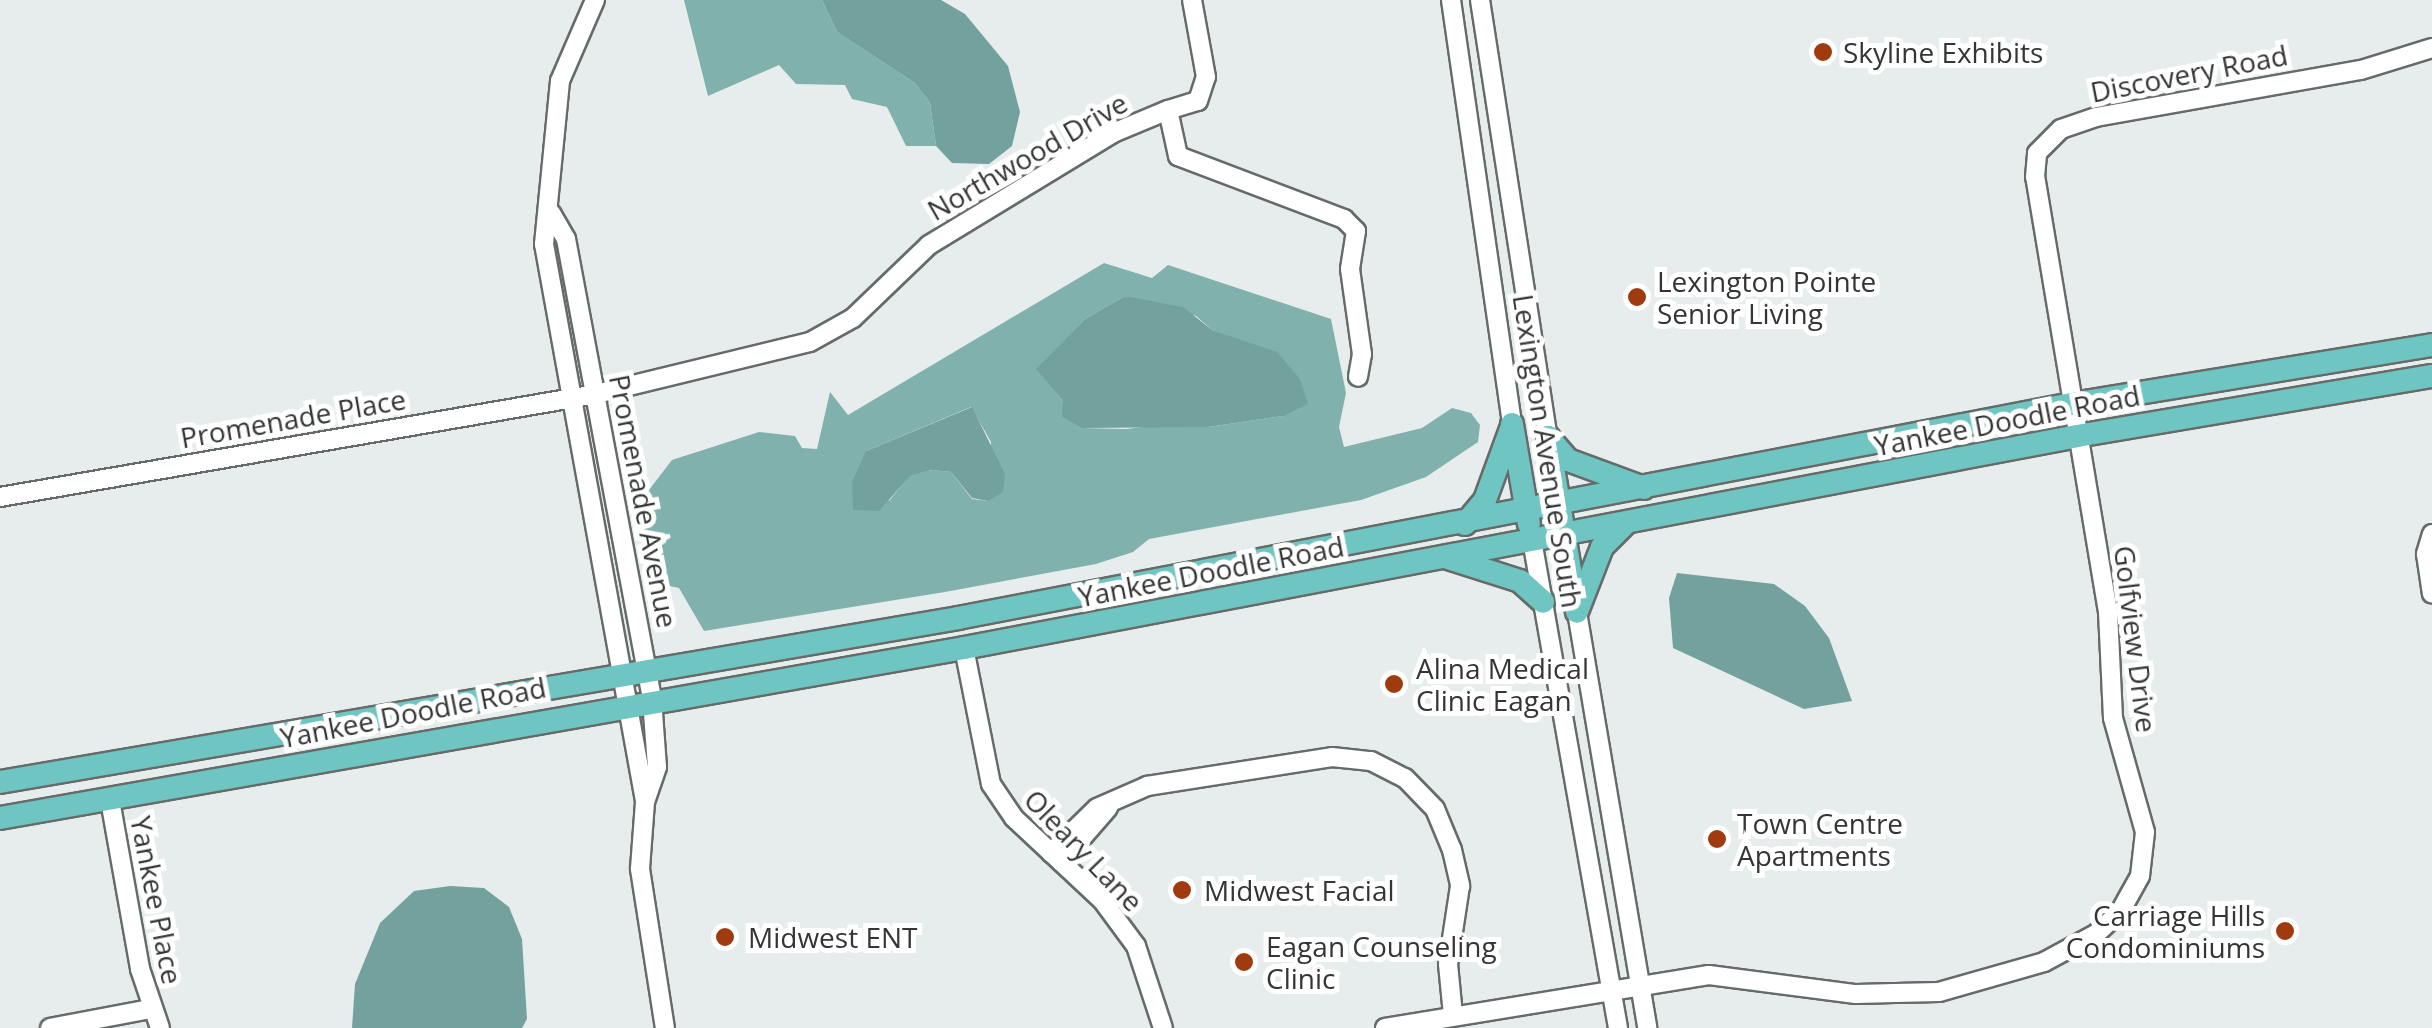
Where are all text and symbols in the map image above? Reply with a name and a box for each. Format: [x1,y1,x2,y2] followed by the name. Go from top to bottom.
[1843,35,2043,69] place label: Skyline Exhibits
[2088,37,2290,109] street label: Discovery Road
[1812,41,1834,63] marker: Skyline Exhibits
[921,85,1133,227] street label: Northwood Drive
[1657,264,1876,330] place label: Lexington Pointe Senior Living
[1626,286,1648,308] marker: Lexington Pointe Senior Living
[1507,292,1589,610] street label: Lexington Avenue South
[603,372,685,630] street label: Promenade Avenue
[1871,378,2143,462] street label: Yankee Doodle Road
[178,382,408,454] street label: Promenade Place
[1075,529,1347,613] street label: Yankee Doodle Road
[2108,544,2164,734] street label: Golfview Drive
[1416,651,1589,717] place label: Alina Medical Clinic Eagan
[277,670,549,754] street label: Yankee Doodle Road
[1381,671,1407,697] marker: Alina Medical Clinic Eagan
[1018,782,1150,918] street label: Oleary Lane
[1737,806,1903,872] place label: Town Centre Apartments
[124,813,190,987] street label: Yankee Place
[1706,828,1728,850] marker: Town Centre Apartments
[1204,873,1395,907] place label: Midwest Facial
[1169,877,1195,903] marker: Midwest Facial
[2066,898,2265,964] place label: Carriage Hills Condominiums
[748,920,917,954] place label: Midwest ENT
[2274,920,2296,942] marker: Carriage Hills Condominiums
[712,924,738,950] marker: Midwest ENT
[1266,929,1497,995] place label: Eagan Counseling Clinic
[1231,949,1257,975] marker: Eagan Counseling Clinic

